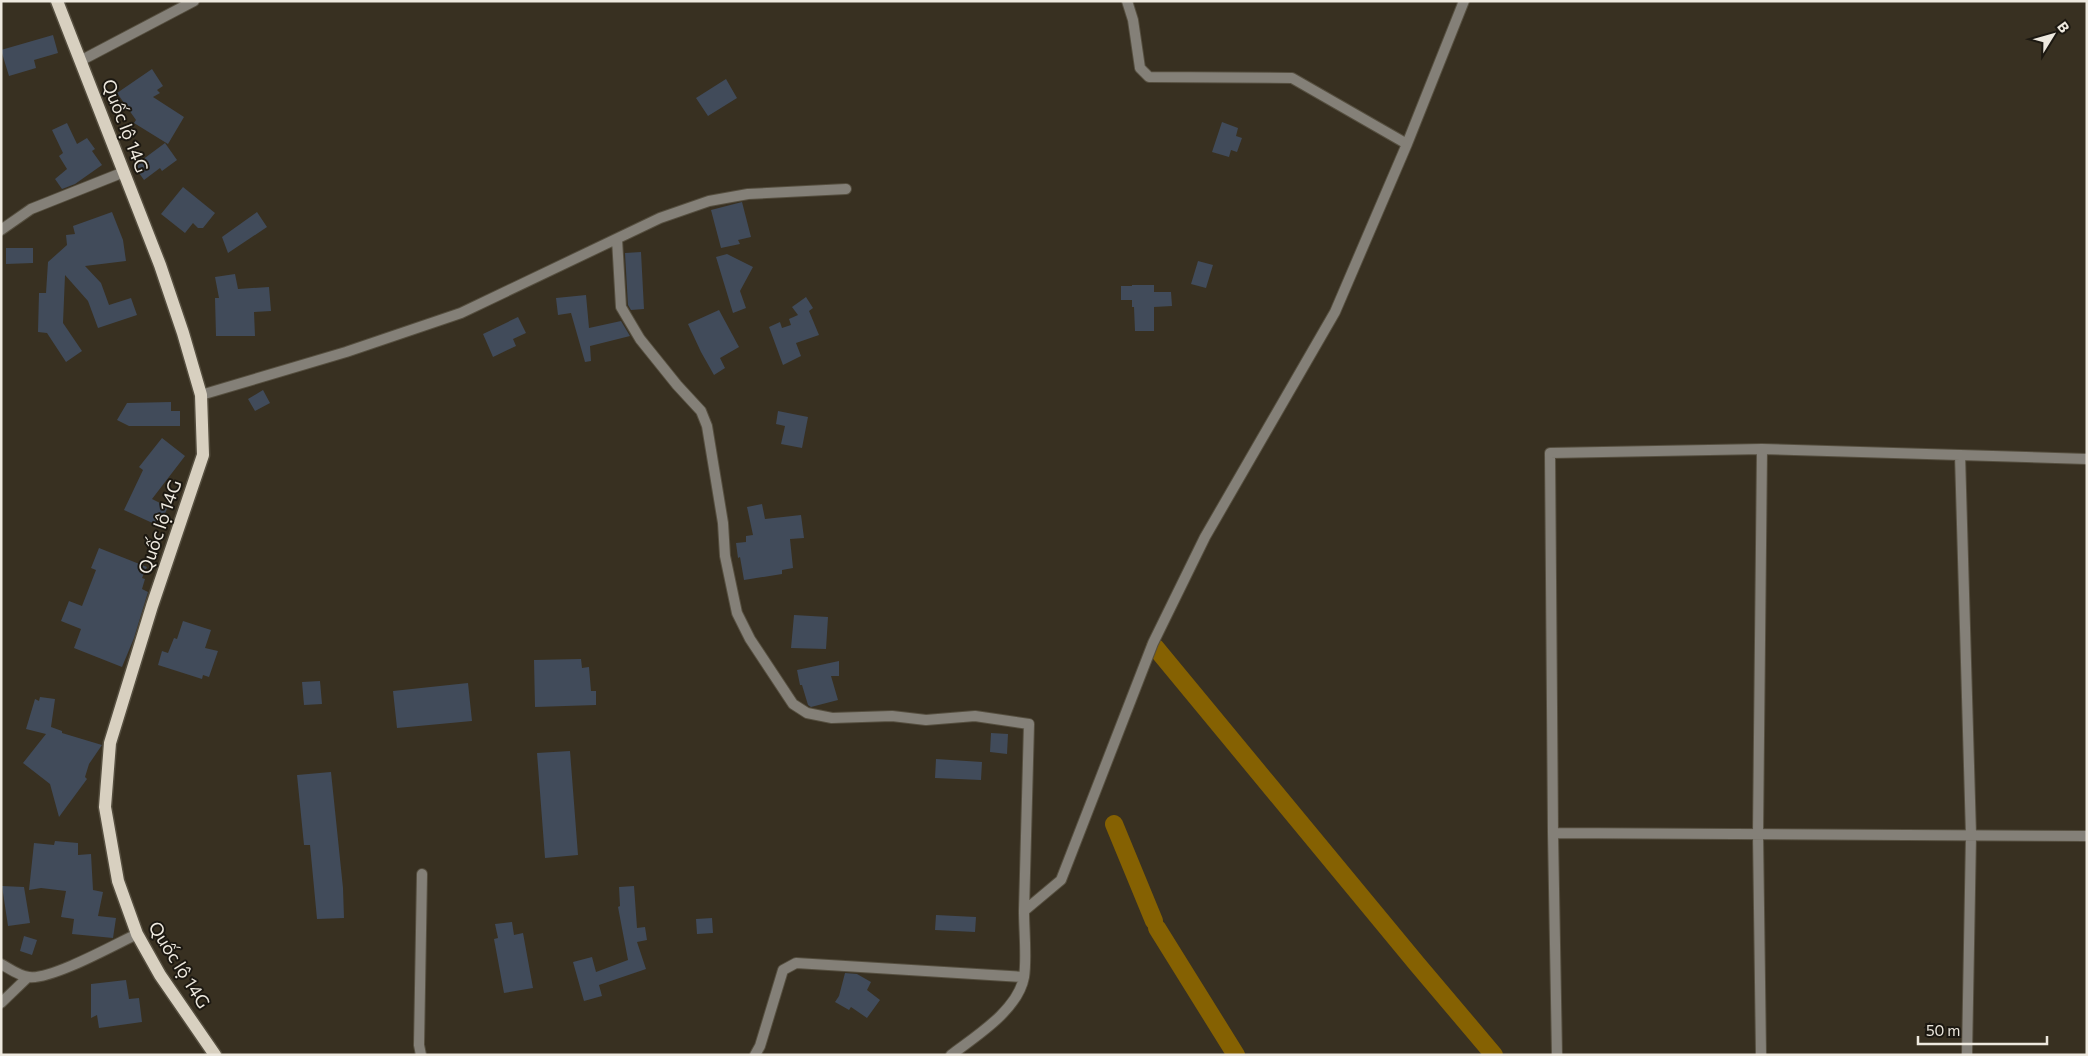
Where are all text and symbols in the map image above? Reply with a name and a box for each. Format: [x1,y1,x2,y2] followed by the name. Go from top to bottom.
[2028,10,2078,60] north arrow
[2054,18,2073,36] text: B
[98,76,154,175] street label: Quốc lộ 14G
[133,477,185,577] street label: Quốc lộ 14G
[144,917,215,1012] street label: Quốc lộ 14G
[1918,1014,2047,1046] scale bar
[1926,1021,1960,1039] text: 50 m

